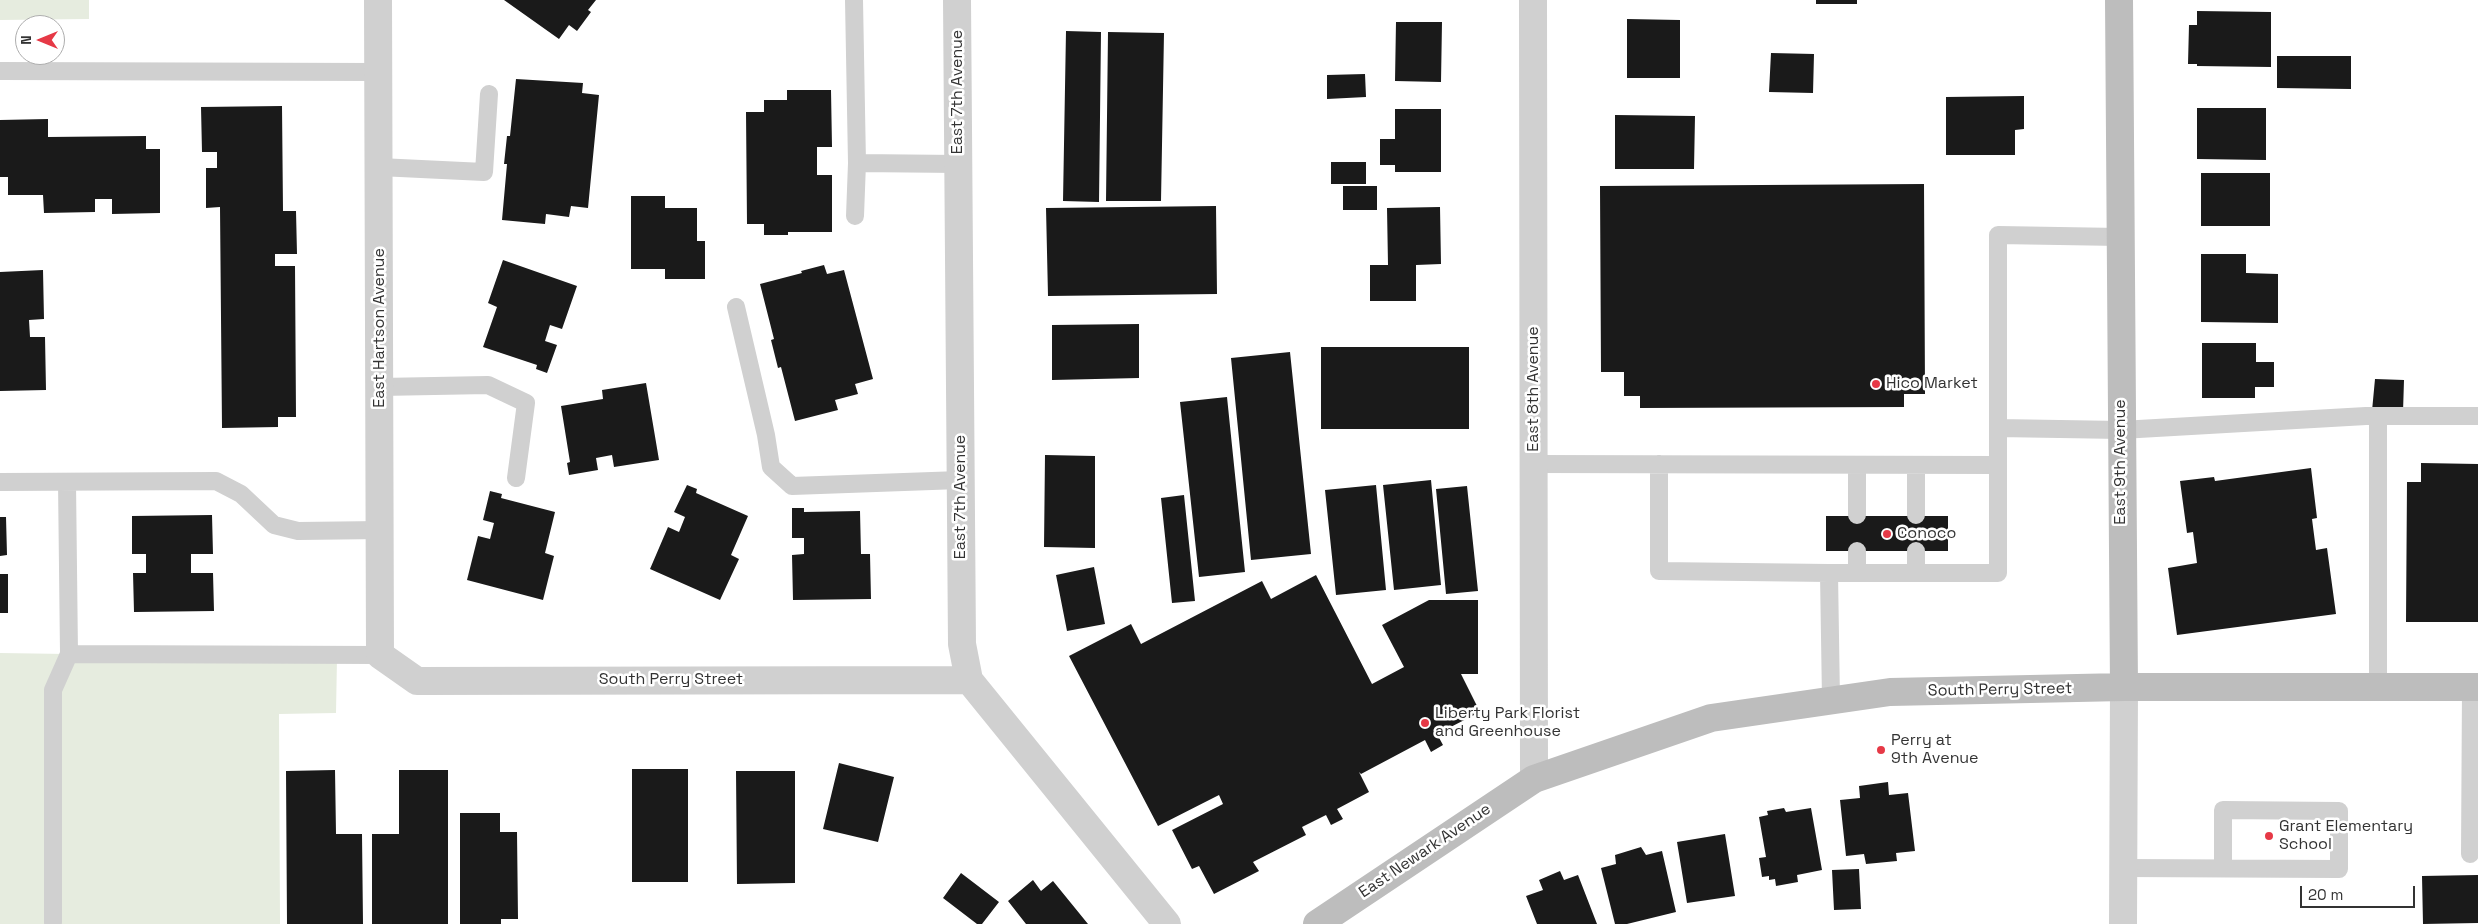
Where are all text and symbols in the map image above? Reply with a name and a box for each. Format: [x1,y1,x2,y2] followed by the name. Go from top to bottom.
[15,15,65,65] north arrow
[948,30,968,154] street label: East 7th Avenue
[17,35,35,45] text: N
[370,248,390,408] street label: East Hartson Avenue
[1524,326,1544,452] street label: East 8th Avenue
[1886,374,1978,394] place label: Hico Market
[1870,378,1882,390] marker: Hico Market
[2111,399,2131,525] street label: East 9th Avenue
[951,435,971,559] street label: East 7th Avenue
[1897,524,1956,544] place label: Conoco
[1881,528,1893,540] marker: Conoco
[599,670,743,690] street label: South Perry Street
[1928,679,2072,701] street label: South Perry Street
[1435,704,1580,742] place label: Liberty Park Florist and Greenhouse
[1419,717,1431,729] marker: Liberty Park Florist and Greenhouse
[1891,731,1979,769] place label: Perry at 9th Avenue
[1875,744,1887,756] marker: Perry at 9th Avenue
[1355,800,1495,902] street label: East Newark Avenue
[2279,817,2413,855] place label: Grant Elementary School
[2263,830,2275,842] marker: Grant Elementary School
[2303,876,2418,908] scale bar
[2308,885,2343,904] text: 20 m

